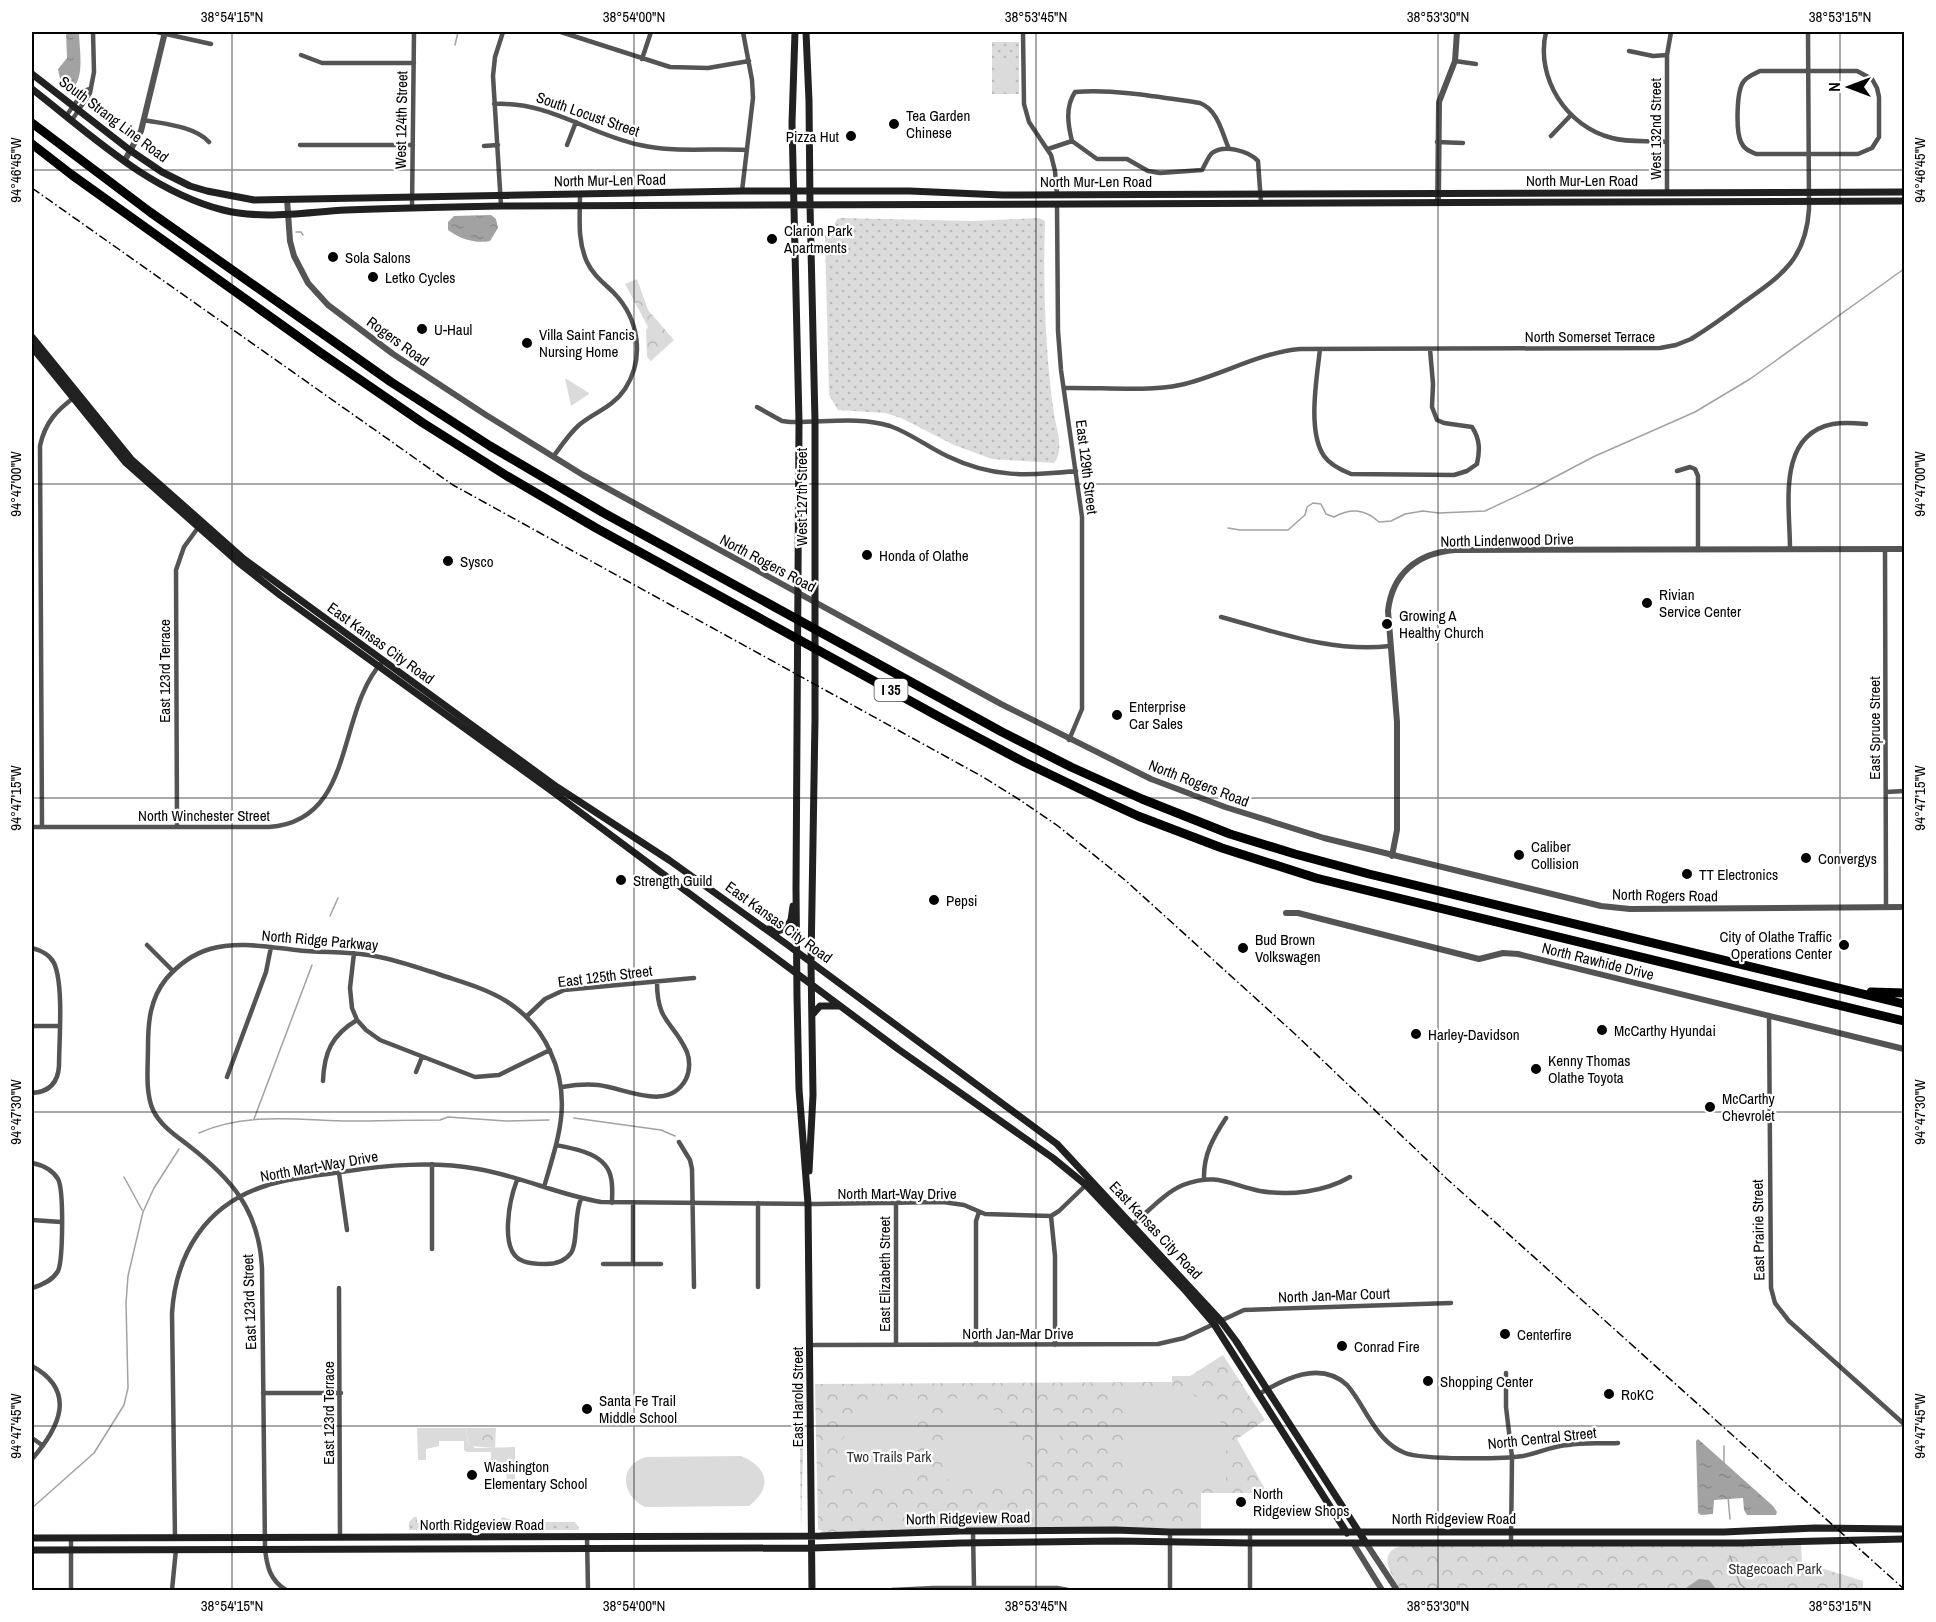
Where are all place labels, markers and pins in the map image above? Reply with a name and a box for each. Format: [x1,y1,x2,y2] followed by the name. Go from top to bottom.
[906,105,970,143] place label: Tea Garden Chinese
[887,117,901,131] marker: Tea Garden Chinese
[786,126,840,147] place label: Pizza Hut
[844,129,858,143] marker: Pizza Hut
[783,220,853,258] place label: Clarion Park Apartments
[765,232,779,246] marker: Clarion Park Apartments
[345,247,411,268] place label: Sola Salons
[326,250,340,264] marker: Sola Salons
[385,267,455,288] place label: Letko Cycles
[366,270,380,284] marker: Letko Cycles
[434,319,472,340] place label: U-Haul
[415,322,429,336] marker: U-Haul
[539,324,635,362] place label: Villa Saint Fancis Nursing Home
[520,336,534,350] marker: Villa Saint Fancis Nursing Home
[879,545,969,566] place label: Honda of Olathe
[860,548,874,562] marker: Honda of Olathe
[460,551,494,572] place label: Sysco
[441,554,455,568] marker: Sysco
[1659,584,1741,622] place label: Rivian Service Center
[1640,596,1654,610] marker: Rivian Service Center
[1399,605,1484,643] place label: Growing A Healthy Church
[1380,617,1394,631] marker: Growing A Healthy Church
[1129,696,1186,734] place label: Enterprise Car Sales
[1110,708,1124,722] marker: Enterprise Car Sales
[1531,836,1579,874] place label: Caliber Collision
[1512,848,1526,862] marker: Caliber Collision
[1818,848,1877,869] place label: Convergys
[1799,851,1813,865] marker: Convergys
[1699,864,1778,885] place label: TT Electronics
[1680,867,1694,881] marker: TT Electronics
[633,870,712,891] place label: Strength Guild
[614,873,628,887] marker: Strength Guild
[946,890,977,911] place label: Pepsi
[927,893,941,907] marker: Pepsi
[1719,926,1832,964] place label: City of Olathe Traffic Operations Center
[1255,929,1321,967] place label: Bud Brown Volkswagen
[1837,938,1851,952] marker: City of Olathe Traffic Operations Center
[1236,941,1250,955] marker: Bud Brown Volkswagen
[1614,1020,1716,1041] place label: McCarthy Hyundai
[1595,1023,1609,1037] marker: McCarthy Hyundai
[1428,1024,1520,1045] place label: Harley-Davidson
[1409,1027,1423,1041] marker: Harley-Davidson
[1548,1050,1631,1088] place label: Kenny Thomas Olathe Toyota
[1529,1062,1543,1076] marker: Kenny Thomas Olathe Toyota
[1722,1088,1775,1126] place label: McCarthy Chevrolet
[1703,1100,1717,1114] marker: McCarthy Chevrolet
[1517,1324,1572,1345] place label: Centerfire
[1498,1327,1512,1341] marker: Centerfire
[1354,1336,1420,1357] place label: Conrad Fire
[1335,1339,1349,1353] marker: Conrad Fire
[1440,1371,1533,1392] place label: Shopping Center
[1421,1374,1435,1388] marker: Shopping Center
[1621,1384,1654,1405] place label: RoKC
[1602,1387,1616,1401] marker: RoKC
[599,1390,677,1428] place label: Santa Fe Trail Middle School
[580,1402,594,1416] marker: Santa Fe Trail Middle School
[484,1456,587,1494] place label: Washington Elementary School
[465,1468,479,1482] marker: Washington Elementary School
[1253,1483,1349,1521] place label: North Ridgeview Shops
[1234,1495,1248,1509] marker: North Ridgeview Shops

